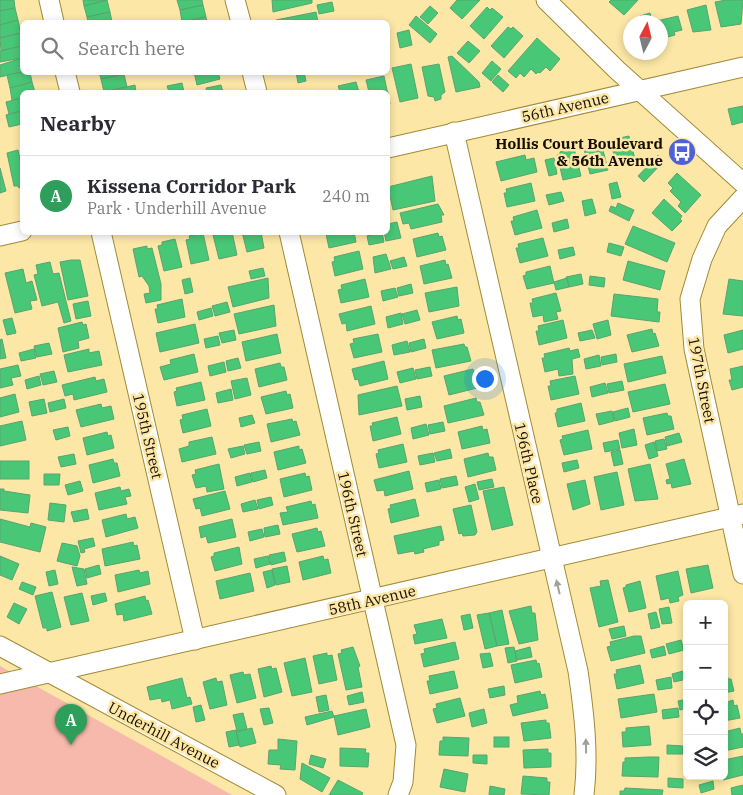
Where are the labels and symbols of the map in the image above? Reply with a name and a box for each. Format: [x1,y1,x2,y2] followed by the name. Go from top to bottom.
[623,15,668,60] north arrow
[520,88,610,126] street label: 56th Avenue
[495,134,664,170] place label: Hollis Court Boulevard & 56th Avenue
[667,137,697,167] bus stop icon: Hollis Court Boulevard & 56th Avenue
[684,335,720,425] street label: 197th Street
[472,366,498,392] your location
[129,391,167,481] street label: 195th Street
[510,421,548,505] street label: 196th Place
[334,469,372,559] street label: 196th Street
[554,579,562,594] one-way arrow
[327,581,417,619] street label: 58th Avenue
[105,698,223,772] street label: Underhill Avenue
[55,704,87,745] pin: A
[581,738,589,754] one-way arrow

